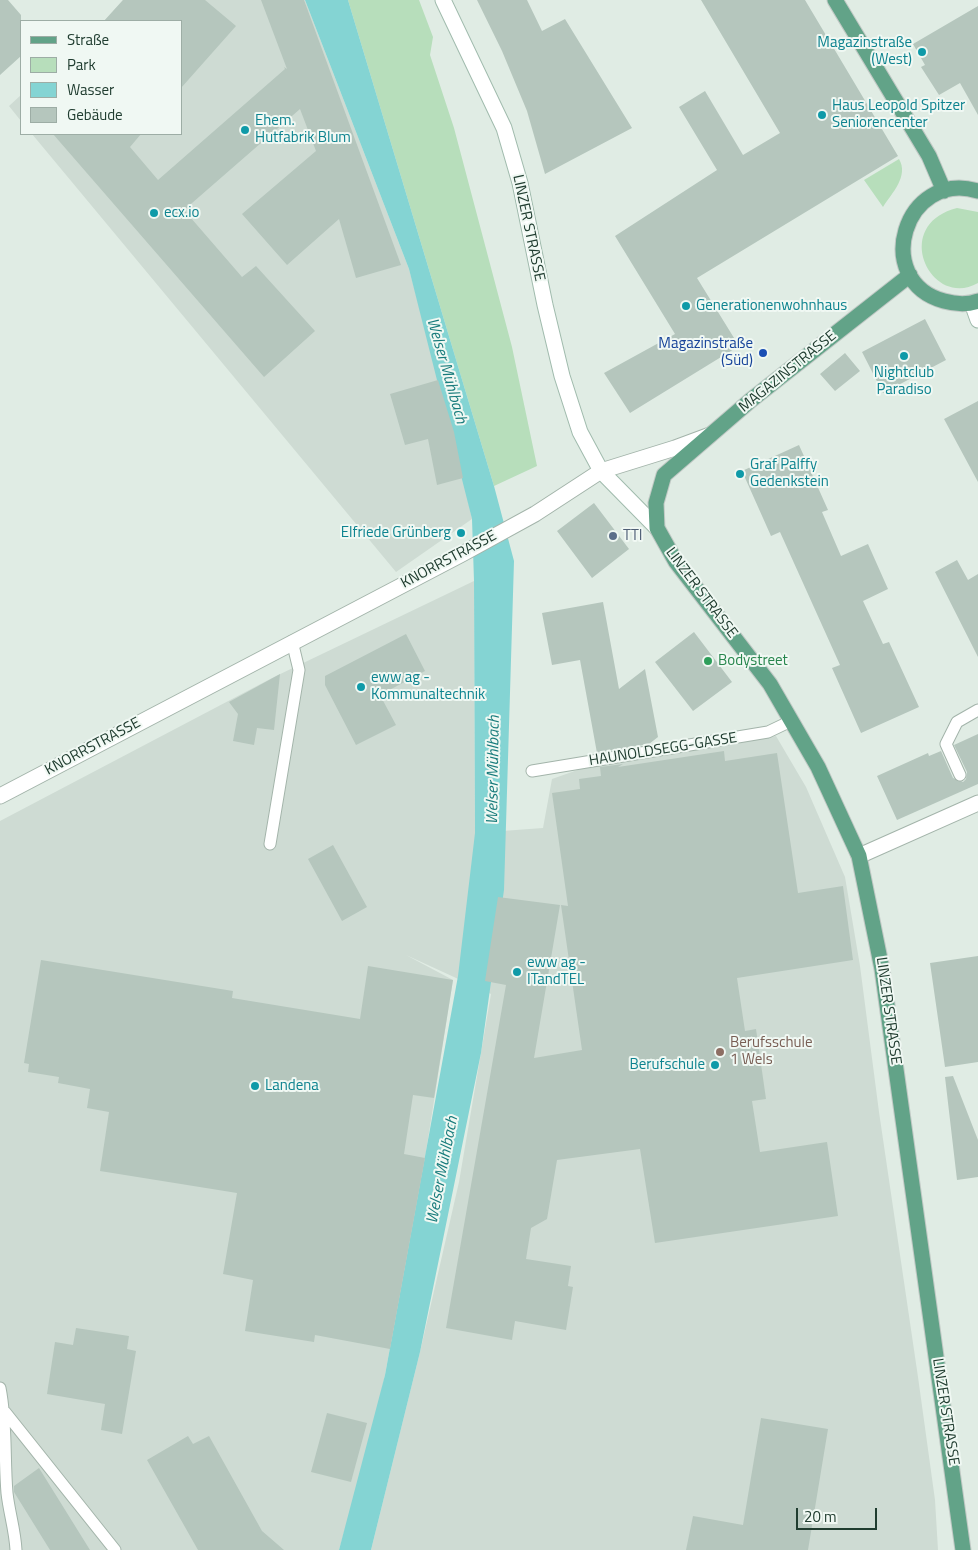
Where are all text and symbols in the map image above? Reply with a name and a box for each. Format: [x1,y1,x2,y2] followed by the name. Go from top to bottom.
[20,20,182,135] legend
[67,28,109,51] text: Straße
[817,34,912,69] place label: Magazinstraße (West)
[916,46,928,58] marker: Magazinstraße (West)
[67,53,96,76] text: Park
[67,78,114,101] text: Wasser
[832,97,965,132] place label: Haus Leopold Spitzer Seniorencenter
[67,103,123,126] text: Gebäude
[816,109,828,121] marker: Haus Leopold Spitzer Seniorencenter
[255,112,351,147] place label: Ehem. Hutfabrik Blum
[239,124,251,136] marker: Ehem. Hutfabrik Blum
[508,173,548,283] street label: LINZER STRASSE
[164,204,199,222] place label: ecx.io
[148,207,160,219] marker: ecx.io
[696,297,847,315] place label: Generationenwohnhaus
[680,300,692,312] marker: Generationenwohnhaus
[422,316,470,426] water label: Welser Mühlbach
[736,327,840,417] street label: MAGAZINSTRASSE
[658,335,753,370] place label: Magazinstraße (Süd)
[757,347,769,359] marker: Magazinstraße (Süd)
[898,350,910,362] marker: Nightclub Paradiso
[874,364,934,399] place label: Nightclub Paradiso
[750,456,829,491] place label: Graf Palffy Gedenkstein
[734,468,746,480] marker: Graf Palffy Gedenkstein
[341,524,451,542] place label: Elfriede Grünberg
[398,527,500,593] street label: KNORRSTRASSE
[455,527,467,539] marker: Elfriede Grünberg
[623,527,642,545] place label: TTI
[607,530,619,542] marker: TTI
[661,544,741,642] street label: LINZER STRASSE
[718,652,788,670] place label: Bodystreet
[702,655,714,667] marker: Bodystreet
[371,669,485,704] place label: eww ag - Kommunaltechnik
[355,681,367,693] marker: eww ag - Kommunaltechnik
[42,714,144,780] street label: KNORRSTRASSE
[483,715,505,825] water label: Welser Mühlbach
[588,729,738,771] street label: HAUNOLDSEGG-GASSE
[527,954,586,989] place label: eww ag - ITandTEL
[872,956,904,1066] street label: LINZER STRASSE
[511,966,523,978] marker: eww ag - ITandTEL
[730,1034,812,1069] place label: Berufsschule 1 Wels
[714,1046,726,1058] marker: Berufsschule 1 Wels
[629,1056,705,1074] place label: Berufschule
[709,1059,721,1071] marker: Berufschule
[265,1077,319,1095] place label: Landena
[249,1080,261,1092] marker: Landena
[423,1115,463,1225] water label: Welser Mühlbach
[928,1357,962,1467] street label: LINZER STRASSE
[798,1498,879,1530] scale bar
[804,1505,837,1528] text: 20 m

